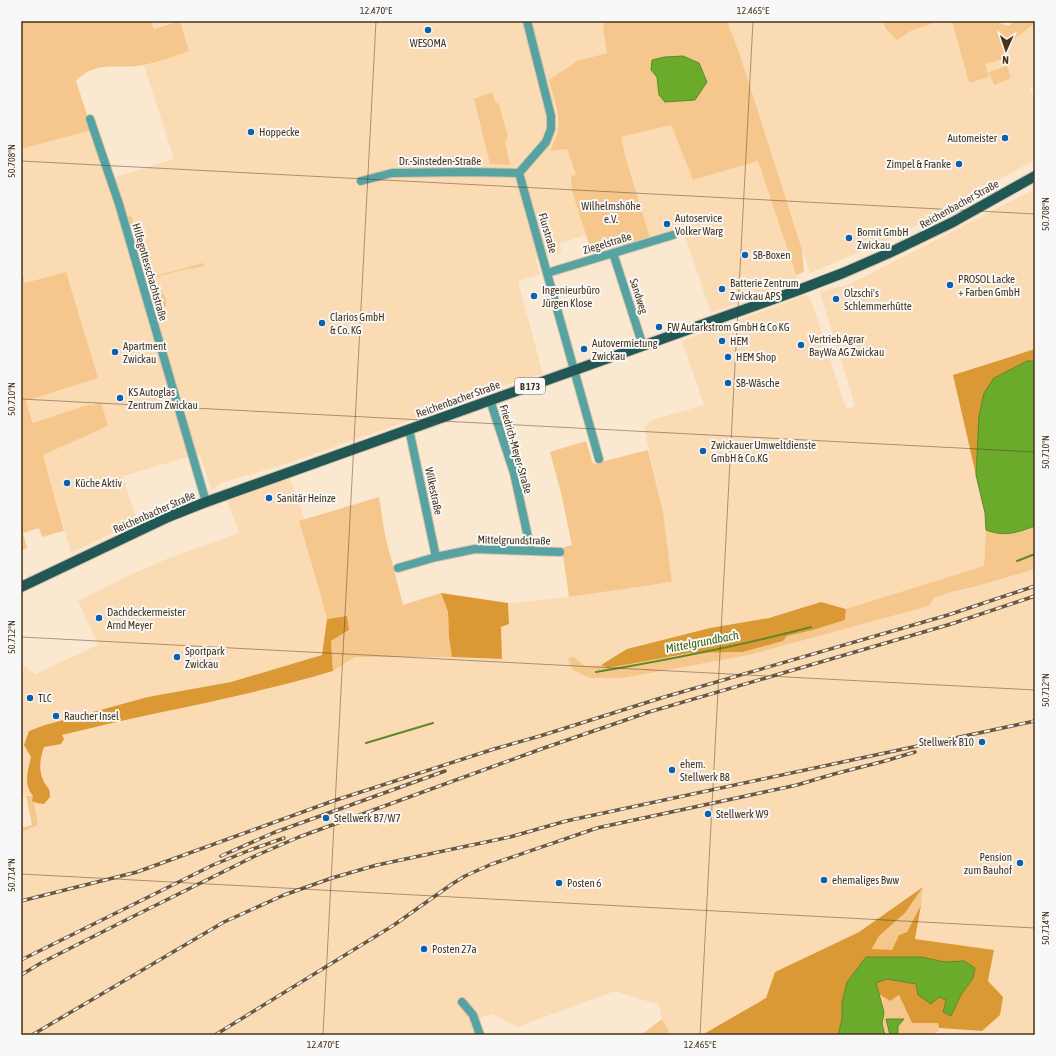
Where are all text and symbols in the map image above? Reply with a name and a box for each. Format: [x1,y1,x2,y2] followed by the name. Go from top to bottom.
[360,5,393,16] text: 12.470°E
[737,5,770,16] text: 12.465°E
[423,25,433,35] marker: WESOMA
[986,30,1026,70] north arrow
[410,37,447,49] place label: WESOMA
[1002,54,1009,66] text: N
[259,126,300,138] place label: Hoppecke
[246,127,256,137] marker: Hoppecke
[947,132,998,144] place label: Automeister
[1000,133,1010,143] marker: Automeister
[6,144,17,178] text: 50.708°N
[399,155,481,167] street label: Dr.-Sinsteden-Straße
[886,158,951,170] place label: Zimpel & Franke
[954,159,964,169] marker: Zimpel & Franke
[917,177,1001,231] street label: Reichenbacher Straße
[1040,197,1051,231] text: 50.708°N
[581,200,641,225] park label: Wilhelmshöhe e.V.
[537,212,559,254] street label: Flurstraße
[675,212,723,237] place label: Autoservice Volker Warg
[662,219,672,229] marker: Autoservice Volker Warg
[130,222,170,322] street label: Hilfegottesschachtstraße
[857,226,909,251] place label: Bornit GmbH Zwickau
[581,230,633,256] street label: Ziegelstraße
[844,233,854,243] marker: Bornit GmbH Zwickau
[753,249,791,261] place label: SB-Boxen
[740,250,750,260] marker: SB-Boxen
[958,273,1020,298] place label: PROSOL Lacke + Farben GmbH
[628,277,650,315] street label: Sandweg
[730,277,799,302] place label: Batterie Zentrum Zwickau APS
[945,280,955,290] marker: PROSOL Lacke + Farben GmbH
[542,284,600,309] place label: Ingenieurbüro Jürgen Klose
[717,284,727,294] marker: Batterie Zentrum Zwickau APS
[844,287,912,312] place label: Olzschi's Schlemmerhütte
[529,291,539,301] marker: Ingenieurbüro Jürgen Klose
[831,294,841,304] marker: Olzschi's Schlemmerhütte
[330,311,385,336] place label: Clarios GmbH & Co. KG
[317,318,327,328] marker: Clarios GmbH & Co. KG
[667,321,790,333] place label: FW Autarkstrom GmbH & Co KG
[654,322,664,332] marker: FW Autarkstrom GmbH & Co KG
[809,333,884,358] place label: Vertrieb Agrar BayWa AG Zwickau
[730,335,748,347] place label: HEM
[717,336,727,346] marker: HEM
[592,337,658,362] place label: Autovermietung Zwickau
[123,340,166,365] place label: Apartment Zwickau
[796,340,806,350] marker: Vertrieb Agrar BayWa AG Zwickau
[579,344,589,354] marker: Autovermietung Zwickau
[110,347,120,357] marker: Apartment Zwickau
[736,351,776,363] place label: HEM Shop
[723,352,733,362] marker: HEM Shop
[736,377,780,389] place label: SB-Wäsche
[414,378,502,420] street label: Reichenbacher Straße
[515,378,545,394] road number: B 173
[723,378,733,388] marker: SB-Wäsche
[6,382,17,416] text: 50.710°N
[128,386,198,411] place label: KS Autoglas Zentrum Zwickau
[115,393,125,403] marker: KS Autoglas Zentrum Zwickau
[498,403,534,495] street label: Friedrich-Meyer-Straße
[1040,435,1051,469] text: 50.710°N
[711,439,816,464] place label: Zwickauer Umweltdienste GmbH & Co.KG
[698,446,708,456] marker: Zwickauer Umweltdienste GmbH & Co.KG
[423,466,445,516] street label: Wilkestraße
[75,477,122,489] place label: Küche Aktiv
[62,478,72,488] marker: Küche Aktiv
[111,489,197,535] street label: Reichenbacher Straße
[277,492,336,504] place label: Sanitär Heinze
[264,493,274,503] marker: Sanitär Heinze
[477,533,551,547] street label: Mittelgrundstraße
[107,606,186,631] place label: Dachdeckermeister Arnd Meyer
[94,613,104,623] marker: Dachdeckermeister Arnd Meyer
[6,620,17,654] text: 50.712°N
[664,628,740,656] water label: Mittelgrundbach
[185,645,225,670] place label: Sportpark Zwickau
[172,652,182,662] marker: Sportpark Zwickau
[1040,673,1051,707] text: 50.712°N
[38,692,52,704] place label: TLC
[25,693,35,703] marker: TLC
[64,710,119,722] place label: Raucher Insel
[51,711,61,721] marker: Raucher Insel
[919,736,974,748] place label: Stellwerk B10
[977,737,987,747] marker: Stellwerk B10
[680,758,730,783] place label: ehem. Stellwerk B8
[667,765,677,775] marker: ehem. Stellwerk B8
[716,808,769,820] place label: Stellwerk W9
[703,809,713,819] marker: Stellwerk W9
[334,812,401,824] place label: Stellwerk B7/W7
[321,813,331,823] marker: Stellwerk B7/W7
[964,851,1012,876] place label: Pension zum Bauhof
[6,858,17,892] text: 50.714°N
[1015,858,1025,868] marker: Pension zum Bauhof
[832,874,899,886] place label: ehemaliges Bww
[819,875,829,885] marker: ehemaliges Bww
[567,877,601,889] place label: Posten 6
[554,878,564,888] marker: Posten 6
[1040,911,1051,945] text: 50.714°N
[432,943,477,955] place label: Posten 27a
[419,944,429,954] marker: Posten 27a
[307,1039,340,1050] text: 12.470°E
[684,1039,717,1050] text: 12.465°E

